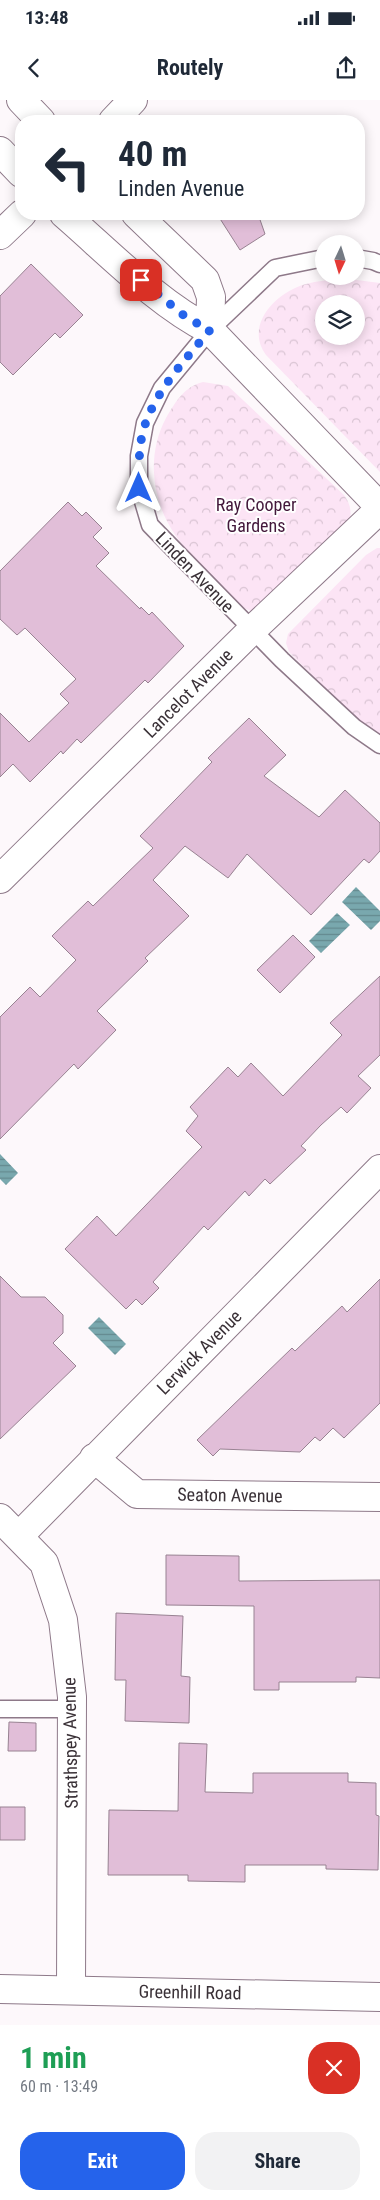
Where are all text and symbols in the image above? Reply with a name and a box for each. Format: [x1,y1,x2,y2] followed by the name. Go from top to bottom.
[25,6,69,29] text: 13:48
[20,54,48,82] icon: back
[332,54,360,82] icon: share
[157,55,223,80] text: Routely
[118,134,187,175] text: 40 m
[35,135,100,200] icon: left
[118,176,244,201] text: Linden Avenue
[315,235,365,285] north arrow
[315,235,365,345] map controls
[120,259,162,301] pin
[127,266,155,294] icon: arrive
[315,295,365,345] button: layers
[112,461,164,513] position arrow
[216,494,297,536] park label: Ray Cooper Gardens
[152,527,238,617] street label: Linden Avenue
[139,644,237,742] street label: Lancelot Avenue
[152,1305,246,1399] street label: Lerwick Avenue
[177,1484,283,1506] street label: Seaton Avenue
[58,1677,82,1809] street label: Strathspey Avenue
[138,1981,242,2003] street label: Greenhill Road
[20,2040,87,2075] text: 1 min
[308,2042,360,2094] button: close
[20,2077,98,2096] text: 60 m · 13:49
[20,2132,185,2190] button: Exit
[195,2132,360,2190] button: Share

